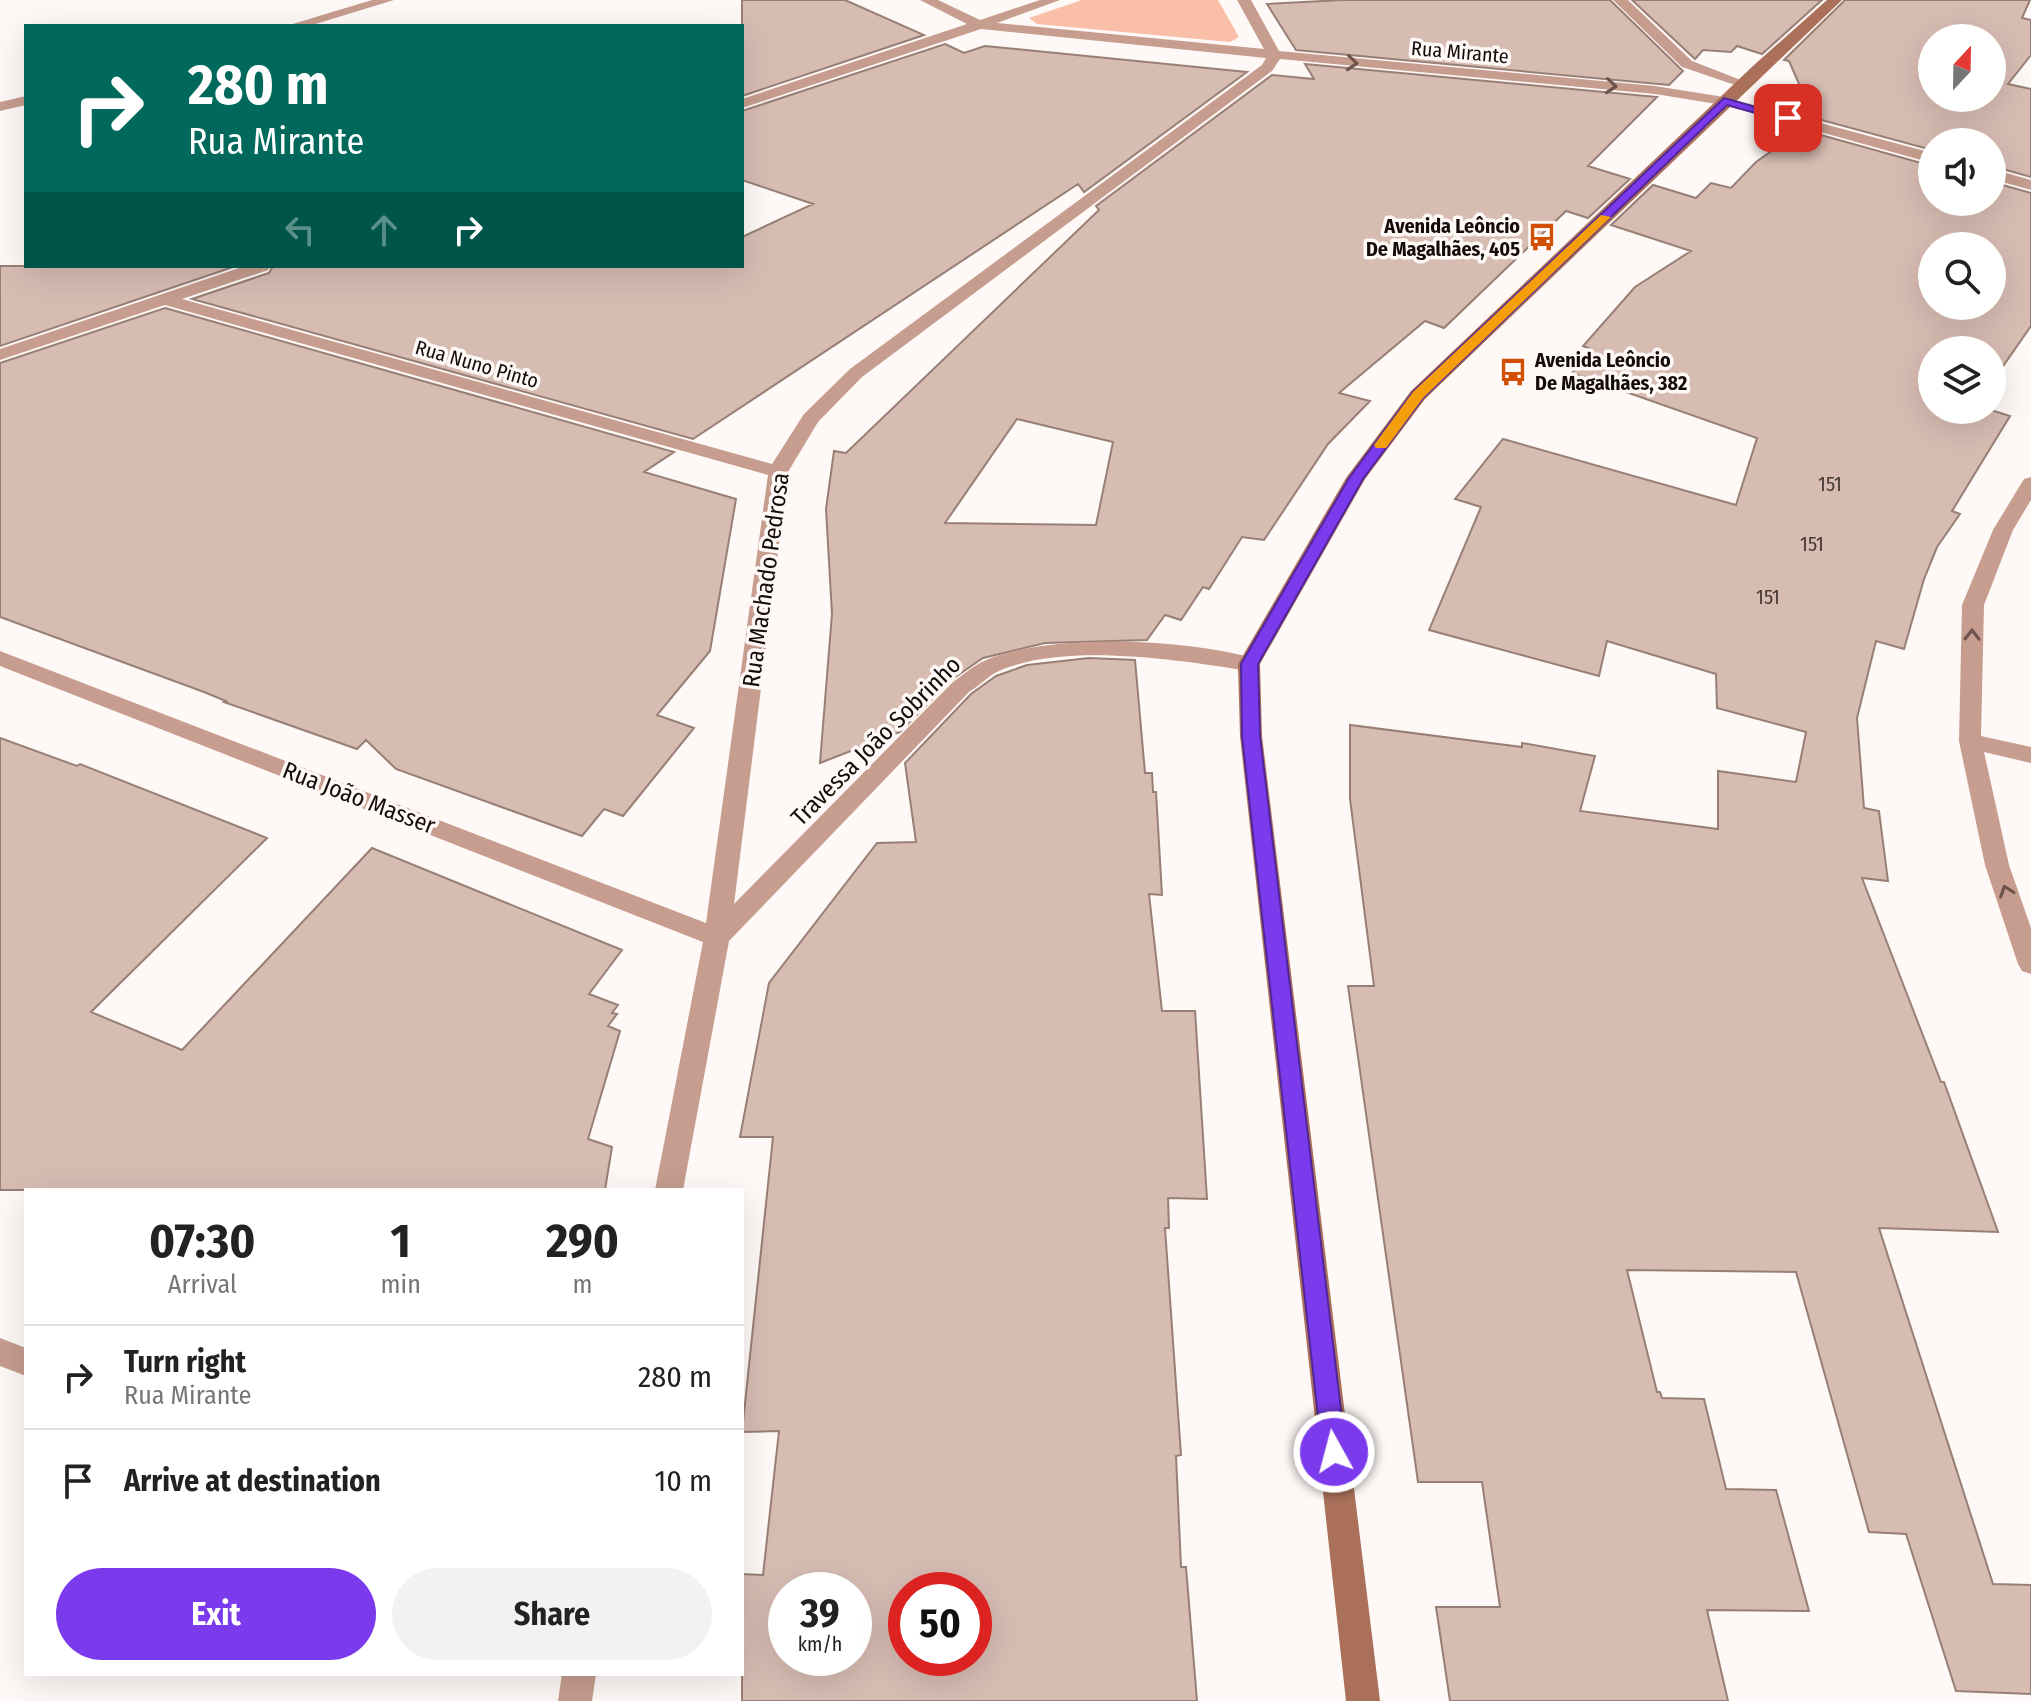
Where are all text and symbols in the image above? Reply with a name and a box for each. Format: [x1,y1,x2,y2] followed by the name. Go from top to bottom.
[1918,24,2006,112] north arrow
[1918,24,2006,424] map controls
[1410,36,1510,68] street label: Rua Mirante
[188,52,328,119] text: 280 m
[1346,54,1359,71] one-way arrow
[56,56,160,160] icon: right
[1605,77,1618,94] one-way arrow
[1754,84,1822,152] pin
[1766,96,1810,140] icon: arrive
[188,120,364,164] text: Rua Mirante
[1918,128,2006,216] button: sound
[278,208,322,252] icon: left
[362,208,406,252] icon: ahead
[446,208,490,252] icon: right
[1366,214,1520,261] place label: Avenida Leôncio De Magalhães, 405
[1527,222,1557,252] bus stop icon: Avenida Leôncio De Magalhães, 405
[1918,232,2006,320] button: search
[413,335,541,393] street label: Rua Nuno Pinto
[1918,336,2006,424] button: layers
[1534,348,1687,395] place label: Avenida Leôncio De Magalhães, 382
[1498,357,1528,387] bus stop icon: Avenida Leôncio De Magalhães, 382
[737,471,795,689] street label: Rua Machado Pedrosa
[1818,472,1842,496] house number: 151
[1800,532,1824,556] house number: 151
[1756,585,1780,609] house number: 151
[1963,628,1981,641] one-way arrow
[785,650,967,832] street label: Travessa João Sobrinho
[279,756,440,840] street label: Rua João Masser
[1999,884,2015,898] one-way arrow
[149,1212,256,1270] text: 07:30
[391,1212,411,1270] text: 1
[546,1212,619,1270] text: 290
[168,1269,237,1300] text: Arrival
[381,1269,421,1300] text: min
[572,1269,592,1300] text: m
[124,1344,246,1380] text: Turn right
[56,1355,100,1399] icon: right
[638,1359,712,1395] text: 280 m
[124,1380,251,1411] text: Rua Mirante
[1292,1410,1376,1494] position arrow
[56,1459,100,1503] icon: arrive
[124,1463,381,1499] text: Arrive at destination
[655,1463,712,1499] text: 10 m
[56,1568,376,1660] button: Exit
[392,1568,712,1660] button: Share
[888,1572,992,1676] speed limit sign: 50
[800,1590,840,1638] text: 39
[798,1632,842,1656] text: km/h

